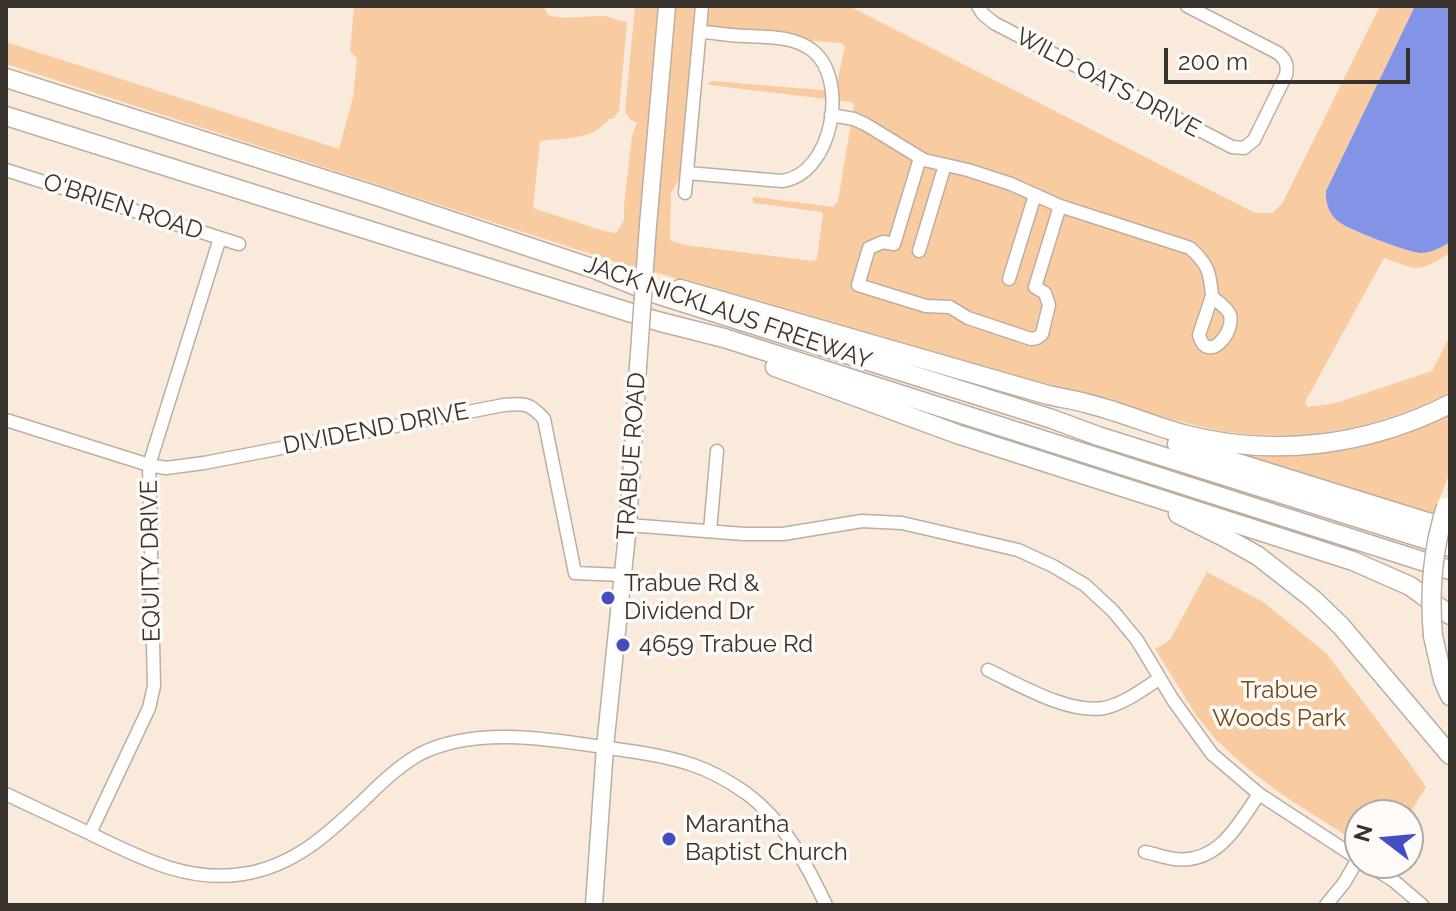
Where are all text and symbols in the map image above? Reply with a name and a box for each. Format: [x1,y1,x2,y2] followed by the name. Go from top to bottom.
[1011,22,1205,144] street label: WILD OATS DRIVE
[1168,32,1414,82] scale bar
[1178,47,1248,76] text: 200 m
[40,168,206,246] street label: O'BRIEN ROAD
[580,250,876,376] street label: JACK NICKLAUS FREEWAY
[612,371,652,541] street label: TRABUE ROAD
[281,397,471,461] street label: DIVIDEND DRIVE
[135,480,167,642] street label: EQUITY DRIVE
[624,570,760,626] place label: Trabue Rd & Dividend Dr
[599,589,617,607] marker: Trabue Rd & Dividend Dr
[639,631,813,659] place label: 4659 Trabue Rd
[614,636,632,654] marker: 4659 Trabue Rd
[1212,677,1346,733] park label: Trabue Woods Park
[1344,799,1424,879] north arrow
[685,811,848,867] place label: Marantha Baptist Church
[1348,821,1378,845] text: N
[660,830,678,848] marker: Marantha Baptist Church

